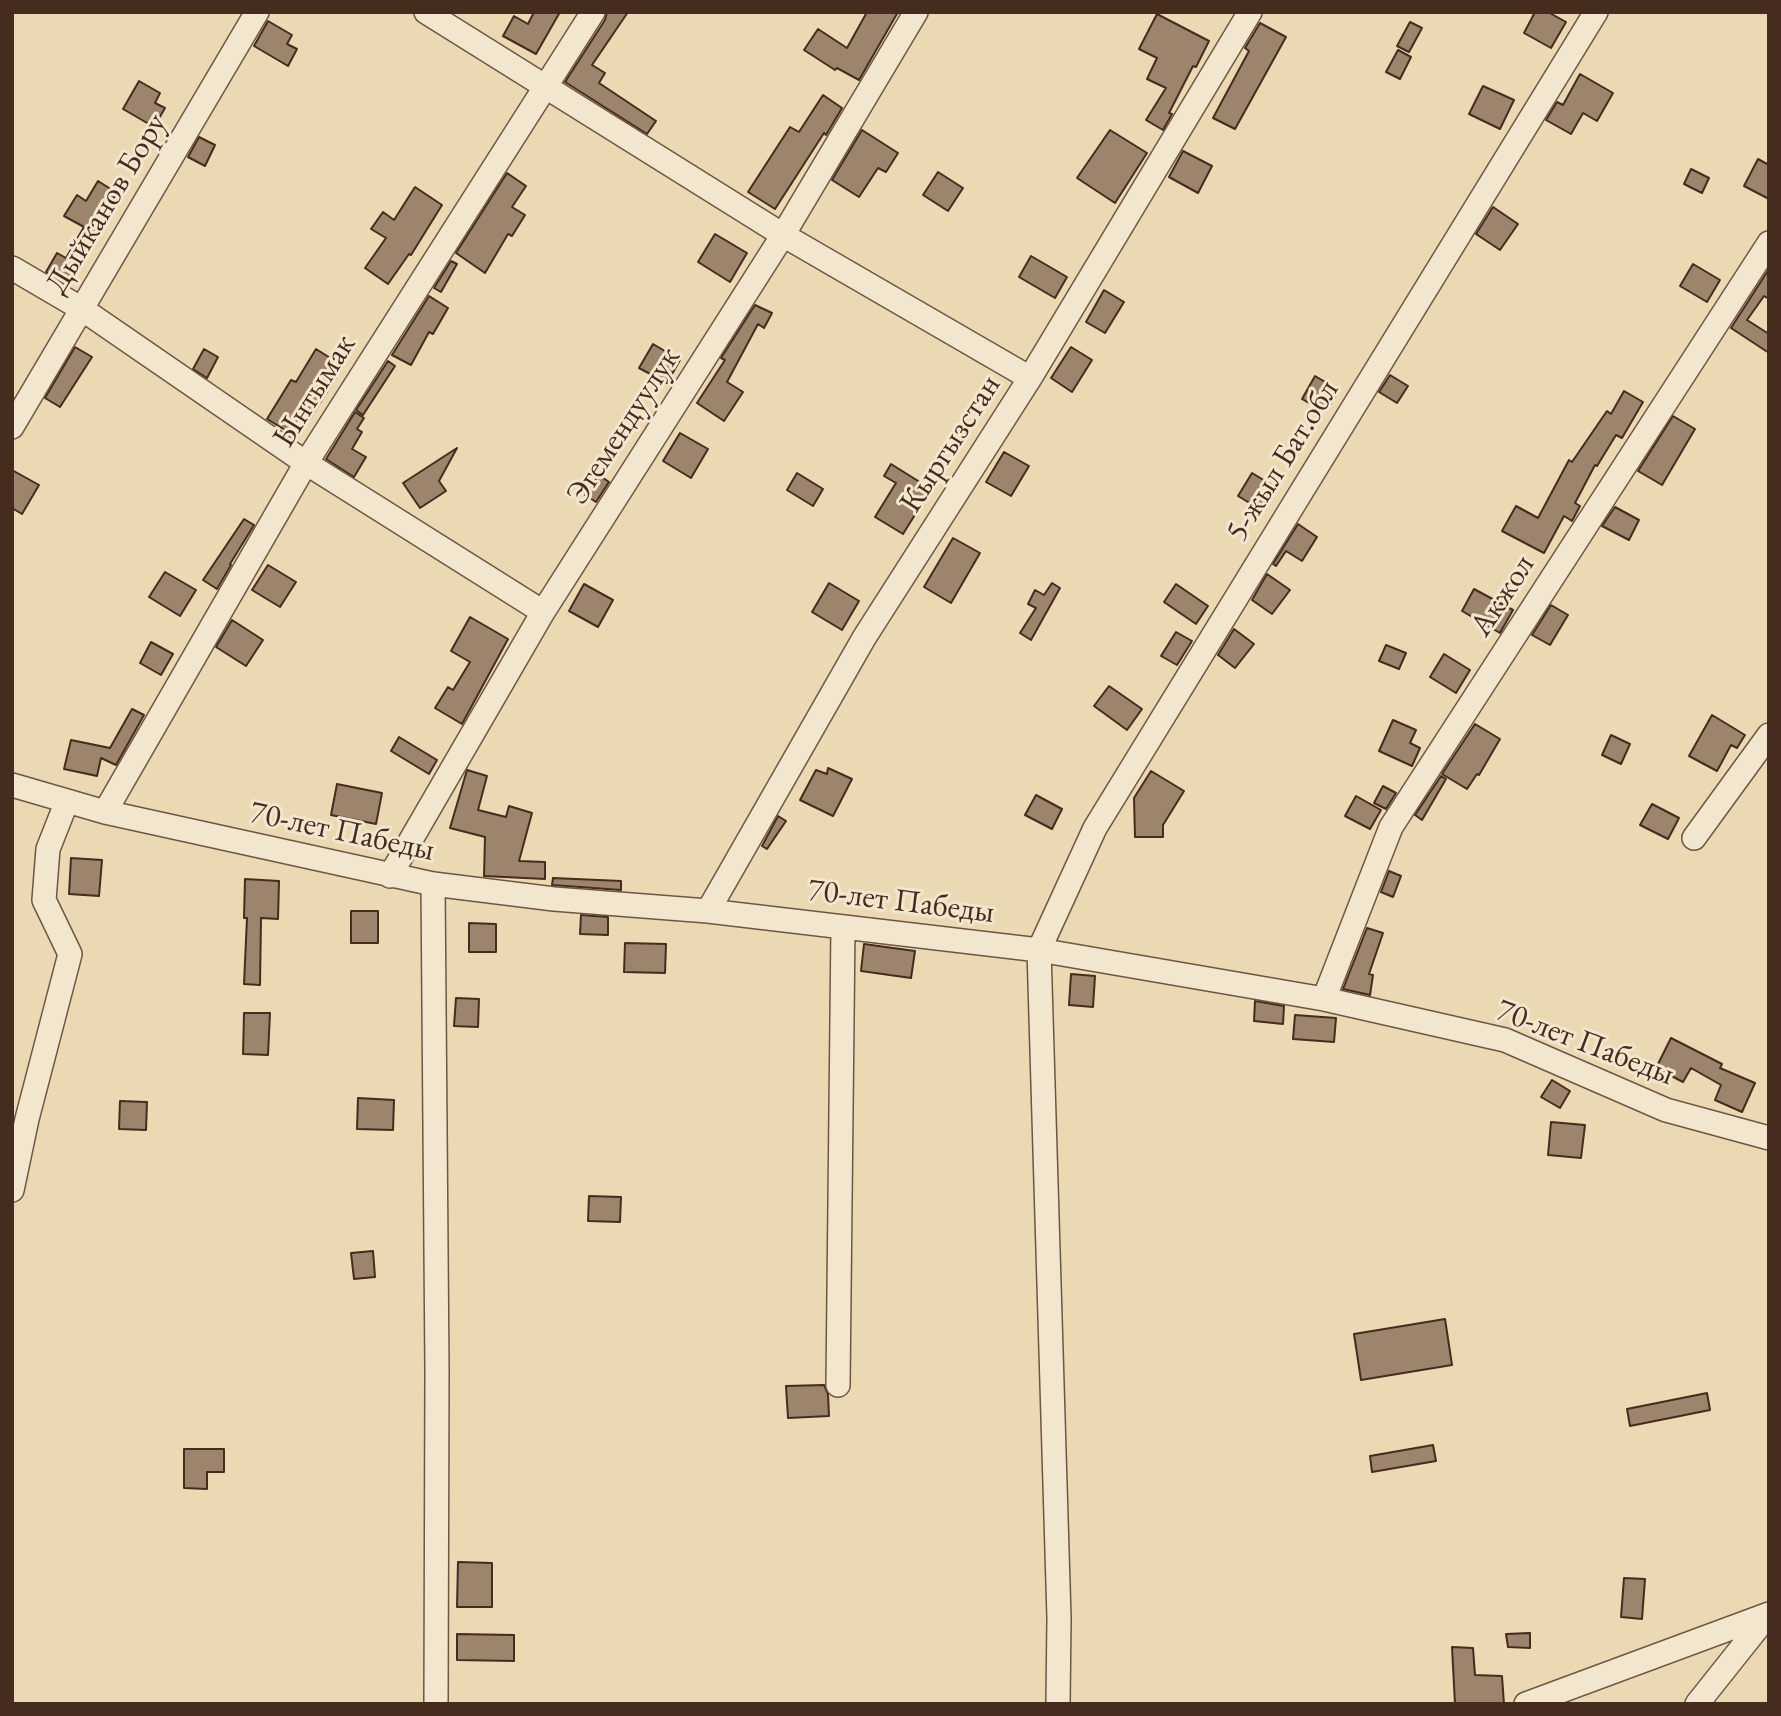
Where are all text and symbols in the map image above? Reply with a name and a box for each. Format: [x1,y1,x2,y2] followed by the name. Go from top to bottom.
[38,107,176,301] street label: Дыйканов Бору
[265,328,365,454] street label: Ынтымак
[559,340,689,512] street label: Эгемендуулук
[892,368,1010,520] street label: Кыргызстан
[1218,373,1348,549] street label: 5-жыл Бат.обл
[1462,548,1544,644] street label: Акжол
[246,794,438,870] street label: 70-лет Пабеды
[806,872,996,932] street label: 70-лет Пабеды
[1491,991,1679,1095] street label: 70-лет Пабеды

